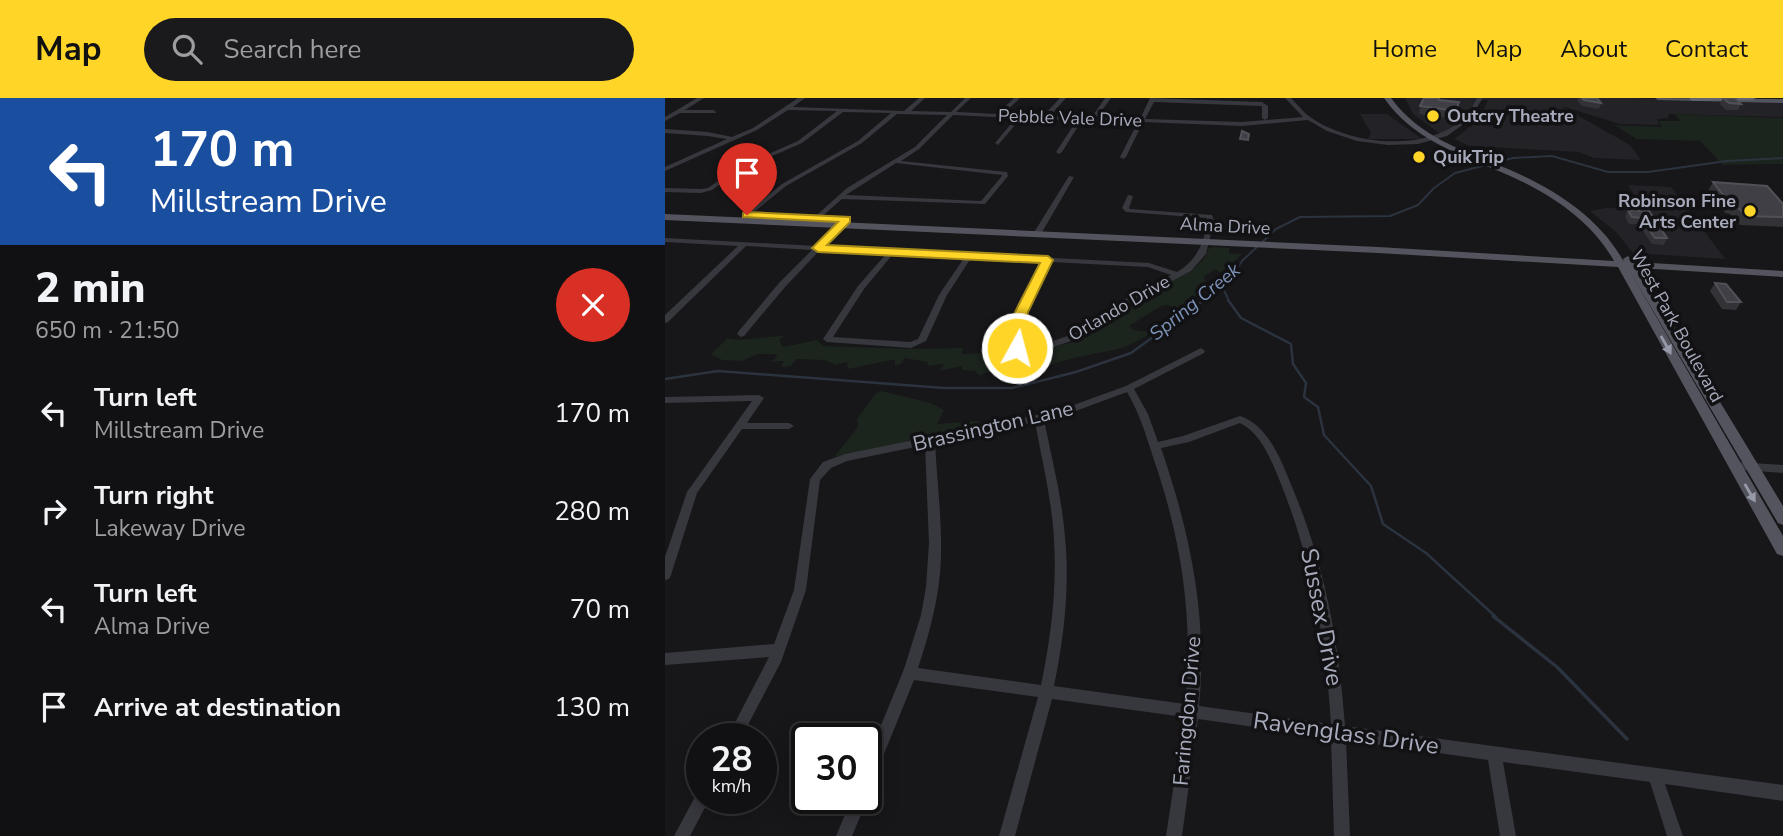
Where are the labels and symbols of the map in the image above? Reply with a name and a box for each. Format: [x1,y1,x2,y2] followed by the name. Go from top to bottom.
[998,103,1142,133] street label: Pebble Vale Drive
[1447,104,1574,128] place label: Outcry Theatre
[1425,108,1441,124] marker: Outcry Theatre
[717,143,777,215] pin
[1433,145,1504,169] place label: QuikTrip
[1411,149,1427,165] marker: QuikTrip
[1618,189,1736,234] place label: Robinson Fine Arts Center
[1742,203,1758,219] marker: Robinson Fine Arts Center
[1179,212,1271,240] street label: Alma Drive
[1625,245,1729,407] street label: West Park Boulevard
[1144,257,1246,347] water label: Spring Creek
[1064,269,1174,347] street label: Orlando Drive
[980,311,1054,385] position arrow
[1660,335,1672,355] one-way arrow
[910,394,1076,458] street label: Brassington Lane
[1744,483,1756,502] one-way arrow
[1293,545,1351,689] street label: Sussex Drive
[1167,635,1207,787] street label: Faringdon Drive
[1251,704,1441,762] street label: Ravenglass Drive
[791,723,882,814] speed limit sign: 30

